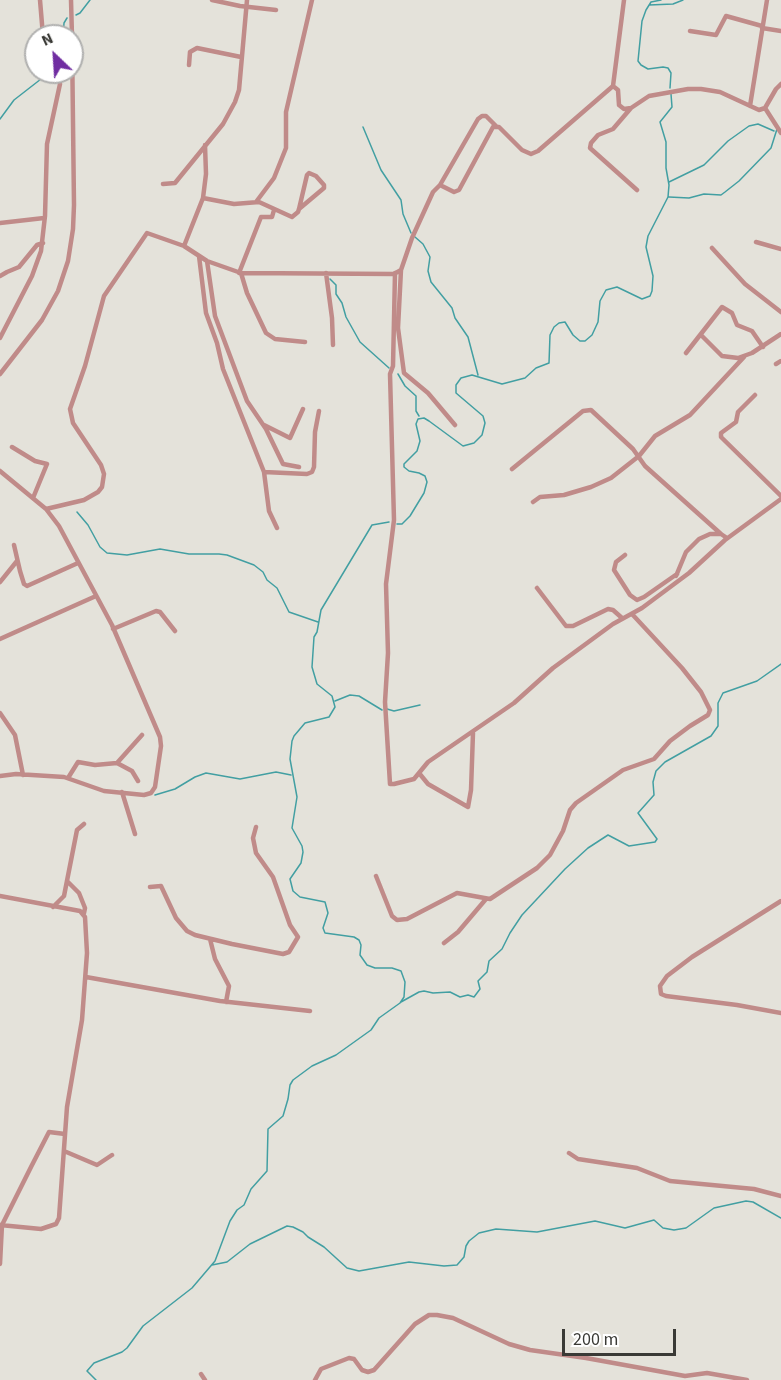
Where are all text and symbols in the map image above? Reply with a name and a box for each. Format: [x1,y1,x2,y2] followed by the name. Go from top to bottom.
[24,24,84,84] north arrow
[38,27,57,52] text: N
[565,1317,679,1355] scale bar
[573,1327,618,1352] text: 200 m

